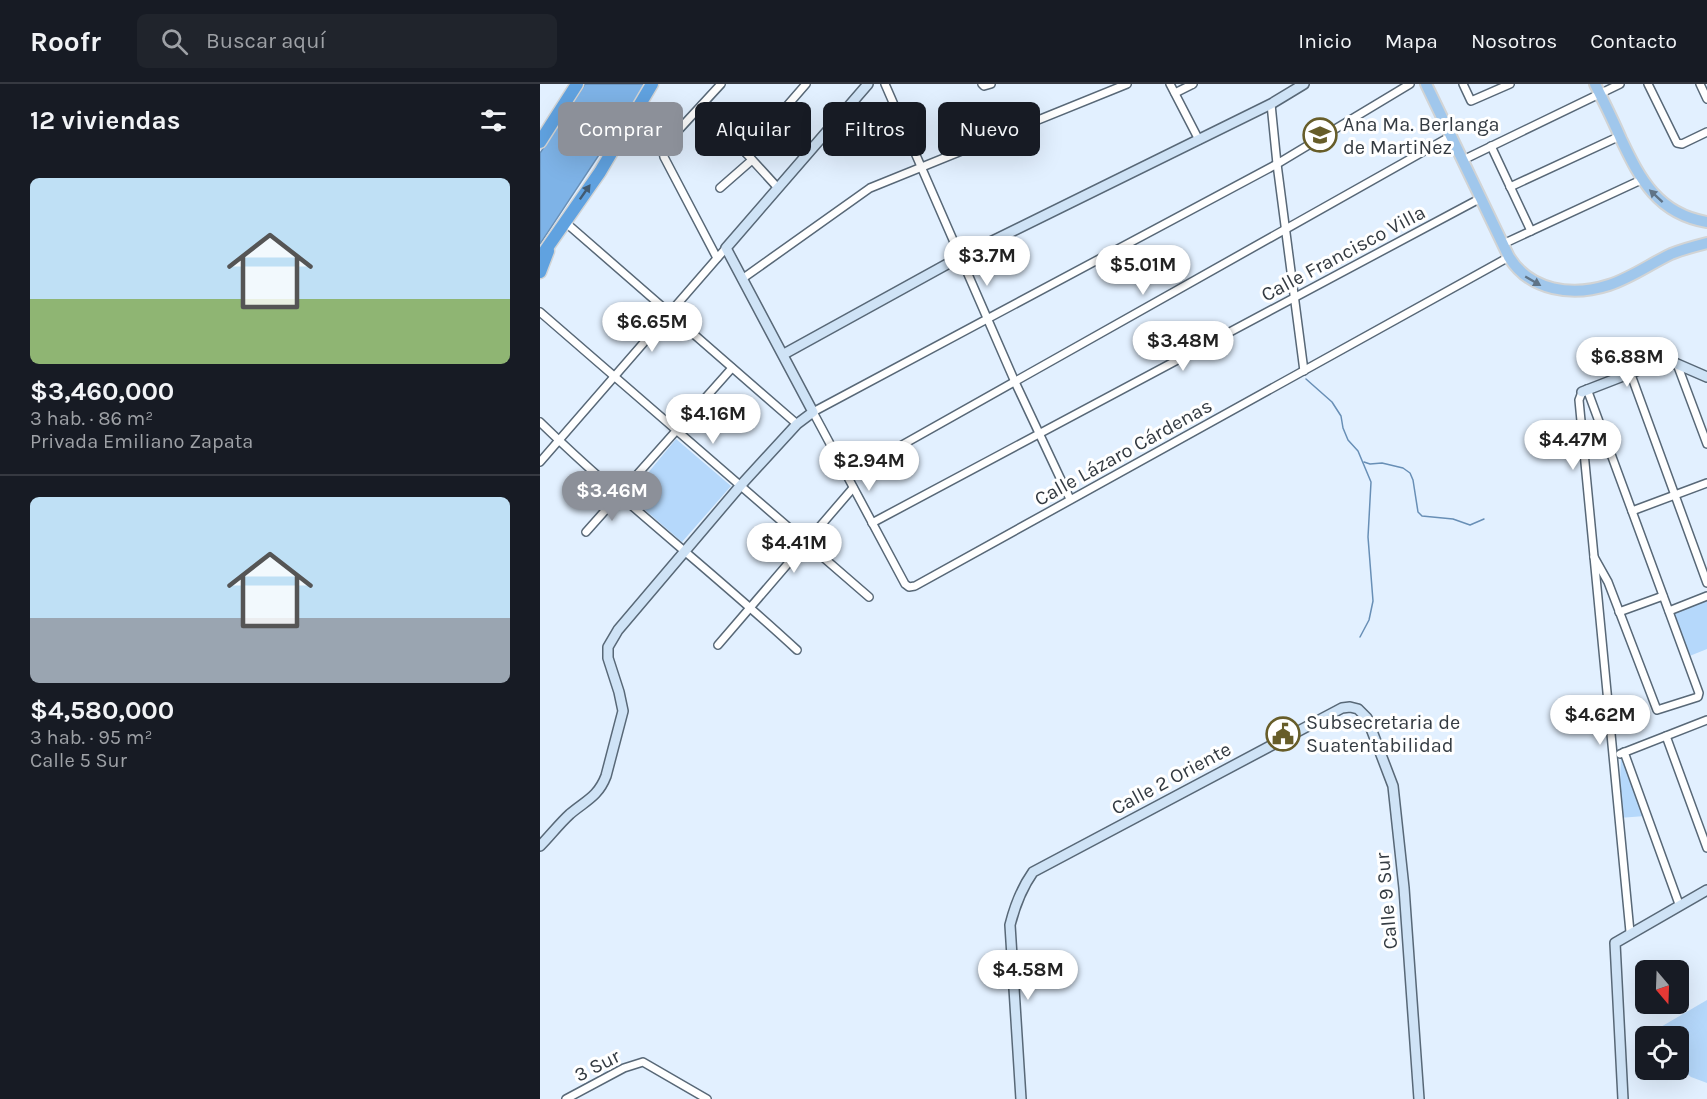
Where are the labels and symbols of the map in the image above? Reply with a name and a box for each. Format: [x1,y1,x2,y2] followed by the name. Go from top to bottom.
[1343,113,1500,159] place label: Ana Ma. Berlanga de MartiNez
[1302,117,1338,153] school or university icon: Ana Ma. Berlanga de MartiNez
[579,185,591,201] one-way arrow
[1648,189,1663,203] one-way arrow
[1257,200,1429,306] street label: Calle Francisco Villa
[945,236,1029,287] pin: $3.7M
[1094,245,1192,296] pin: $5.01M
[1525,276,1542,286] one-way arrow
[603,302,701,353] pin: $6.65M
[1134,321,1232,372] pin: $3.48M
[1578,337,1676,388] pin: $6.88M
[664,394,762,445] pin: $4.16M
[1030,394,1216,511] street label: Calle Lázaro Cárdenas
[1524,420,1622,471] pin: $4.47M
[820,441,918,492] pin: $2.94M
[563,471,661,522] pin: $3.46M
[745,523,843,574] pin: $4.41M
[1551,695,1649,746] pin: $4.62M
[1306,711,1460,757] place label: Subsecretaria de Suatentabilidad
[1265,716,1301,752] public building icon: Subsecretaria de Suatentabilidad
[1108,737,1235,820] street label: Calle 2 Oriente
[1371,851,1402,950] street label: Calle 9 Sur
[979,950,1077,1001] pin: $4.58M
[1635,960,1689,1014] north arrow
[571,1044,625,1087] street label: 3 Sur

